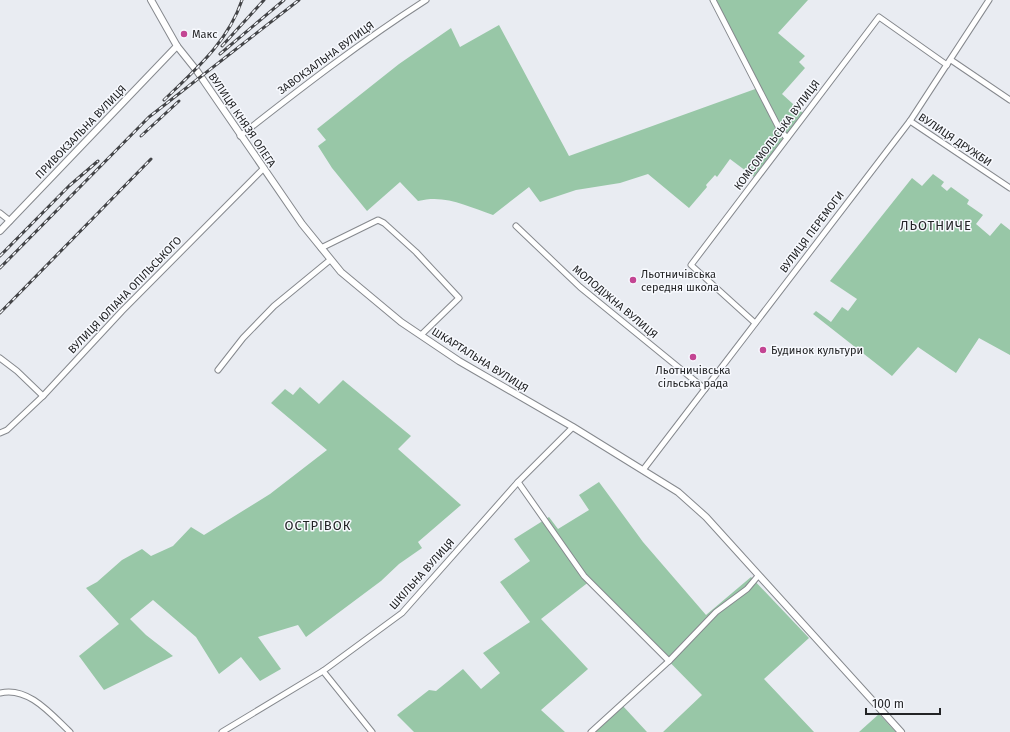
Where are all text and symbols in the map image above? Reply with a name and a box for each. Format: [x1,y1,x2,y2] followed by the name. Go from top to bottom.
[275,19,377,97] street label: ЗАВОКЗАЛЬНА ВУЛИЦЯ
[192,28,217,41] place label: Макс
[179,29,189,39] marker: Макс
[206,70,279,170] street label: ВУЛИЦЯ КНЯЗЯ ОЛЕГА
[731,77,823,193] street label: КОМСОМОЛЬСЬКА ВУЛИЦЯ
[33,82,129,182] street label: ПРИВОКЗАЛЬНА ВУЛИЦЯ
[916,111,994,169] street label: ВУЛИЦЯ ДРУЖБИ
[777,189,847,275] street label: ВУЛИЦЯ ПЕРЕМОГИ
[900,218,972,233] district label: ЛЬОТНИЧЕ
[66,234,184,356] street label: ВУЛИЦЯ ЮЛІАНА ОПІЛЬСЬКОГО
[570,263,660,341] street label: МОЛОДІЖНА ВУЛИЦЯ
[641,268,719,294] place label: Льотничівська середня школа
[628,275,638,285] marker: Льотничівська середня школа
[429,325,531,395] street label: ШКАРТАЛЬНА ВУЛИЦЯ
[771,344,863,357] place label: Будинок культури
[758,345,768,355] marker: Будинок культури
[688,352,698,362] marker: Льотничівська сільська рада
[656,364,730,390] place label: Льотничівська сільська рада
[285,518,351,533] district label: ОСТРІВОК
[387,536,457,612] street label: ШКІЛЬНА ВУЛИЦЯ
[866,690,940,716] scale bar
[872,697,904,711] text: 100 m

